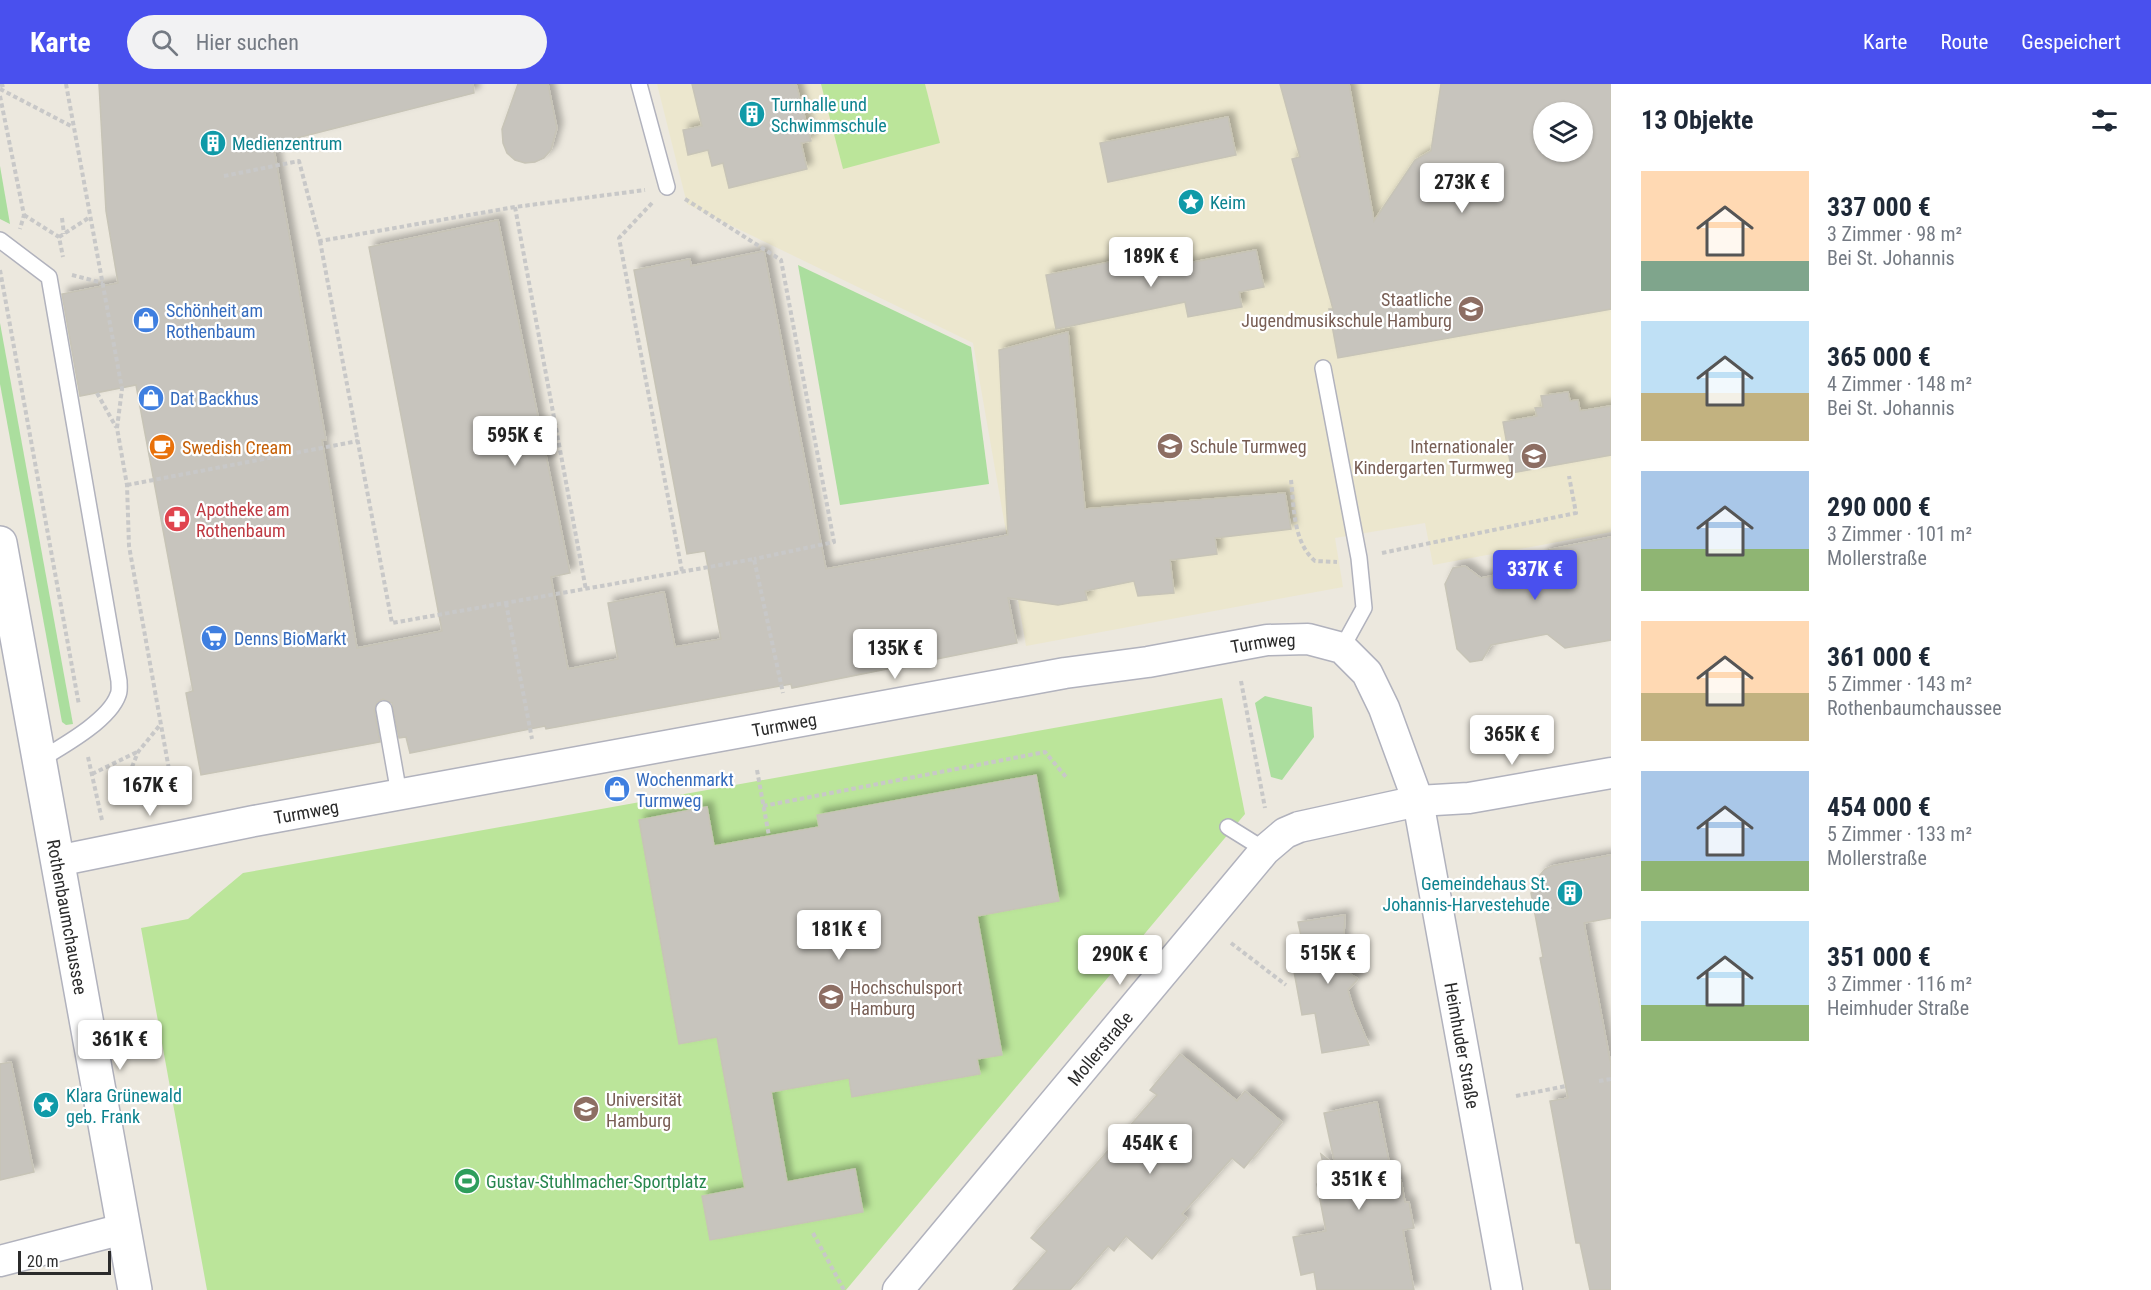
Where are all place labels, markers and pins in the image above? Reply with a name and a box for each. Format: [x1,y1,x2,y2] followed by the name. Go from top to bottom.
[771,94,887,136] place label: Turnhalle und Schwimmschule
[737,99,767,129] building icon: Turnhalle und Schwimmschule
[198,128,228,158] building icon: Medienzentrum
[232,133,342,154] place label: Medienzentrum
[1413,163,1511,214] pin: 273K €
[1176,187,1206,217] place icon: Keim
[1210,192,1246,213] place label: Keim
[1102,237,1200,288] pin: 189K €
[1241,289,1452,331] place label: Staatliche Jugendmusikschule Hamburg
[1456,294,1486,324] school or university icon: Staatliche Jugendmusikschule Hamburg
[166,300,263,342] place label: Schönheit am Rothenbaum
[131,305,161,335] shop icon: Schönheit am Rothenbaum
[136,383,166,413] shop icon: Dat Backhus
[170,388,259,409] place label: Dat Backhus
[466,416,564,467] pin: 595K €
[1155,431,1185,461] school or university icon: Schule Turmweg
[147,432,177,462] cafe icon: Swedish Cream
[1190,436,1307,457] place label: Schule Turmweg
[1354,436,1515,478] place label: Internationaler Kindergarten Turmweg
[182,437,292,458] place label: Swedish Cream
[1519,441,1549,471] school or university icon: Internationaler Kindergarten Turmweg
[196,499,289,541] place label: Apotheke am Rothenbaum
[162,504,192,534] pharmacy icon: Apotheke am Rothenbaum
[1486,550,1584,601] pin: 337K €
[199,623,229,653] supermarket icon: Denns BioMarkt
[234,628,347,649] place label: Denns BioMarkt
[846,629,944,680] pin: 135K €
[1463,715,1561,766] pin: 365K €
[101,766,199,817] pin: 167K €
[636,769,734,811] place label: Wochenmarkt Turmweg
[602,774,632,804] shop icon: Wochenmarkt Turmweg
[1383,873,1550,915] place label: Gemeindehaus St. Johannis-Harvestehude
[1555,878,1585,908] building icon: Gemeindehaus St. Johannis-Harvestehude
[790,910,888,961] pin: 181K €
[1279,934,1377,985] pin: 515K €
[1071,935,1169,986] pin: 290K €
[850,977,963,1019] place label: Hochschulsport Hamburg
[816,982,846,1012] school or university icon: Hochschulsport Hamburg
[71,1020,169,1071] pin: 361K €
[66,1085,182,1127] place label: Klara Grünewald geb. Frank
[606,1089,682,1131] place label: Universität Hamburg
[31,1090,61,1120] place icon: Klara Grünewald geb. Frank
[571,1094,601,1124] school or university icon: Universität Hamburg
[1101,1124,1199,1175] pin: 454K €
[1310,1160,1408,1211] pin: 351K €
[452,1166,482,1196] sports icon: Gustav-Stuhlmacher-Sportplatz
[486,1171,707,1192] place label: Gustav-Stuhlmacher-Sportplatz

